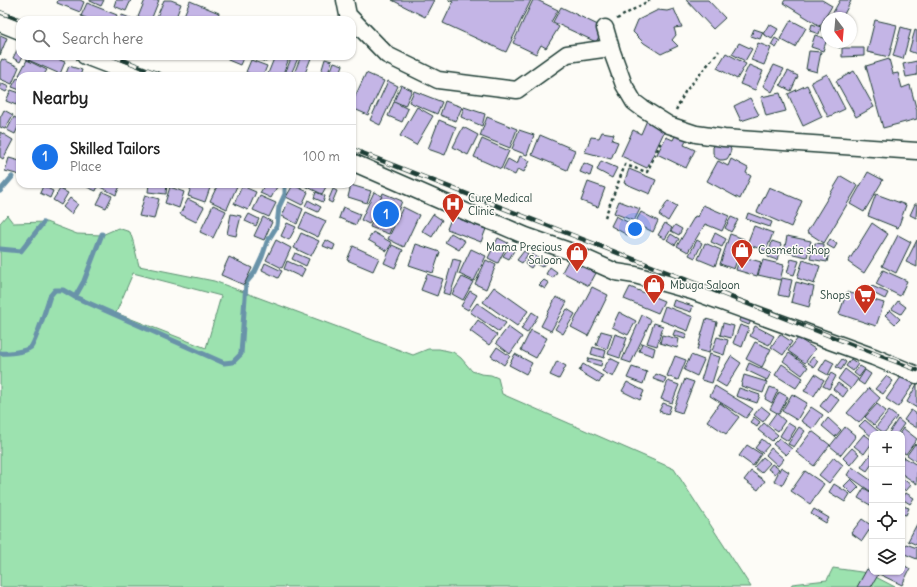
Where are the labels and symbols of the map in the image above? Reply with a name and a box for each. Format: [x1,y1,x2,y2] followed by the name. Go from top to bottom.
[821,12,857,48] north arrow
[440,191,466,224] hospital icon: Cure Medical Clinic
[468,191,532,218] place label: Cure Medical Clinic
[373,199,399,229] pin: 1
[625,219,645,239] your location
[729,237,755,270] shop icon: Cosmetic shop
[486,240,562,267] place label: Mama Precious Saloon
[564,240,590,273] shop icon: Mama Precious Saloon
[758,243,830,257] place label: Cosmetic shop
[641,272,667,305] shop icon: Mbuga Saloon
[670,278,740,292] place label: Mbuga Saloon
[852,282,878,315] supermarket icon: Shops
[820,288,850,302] place label: Shops

